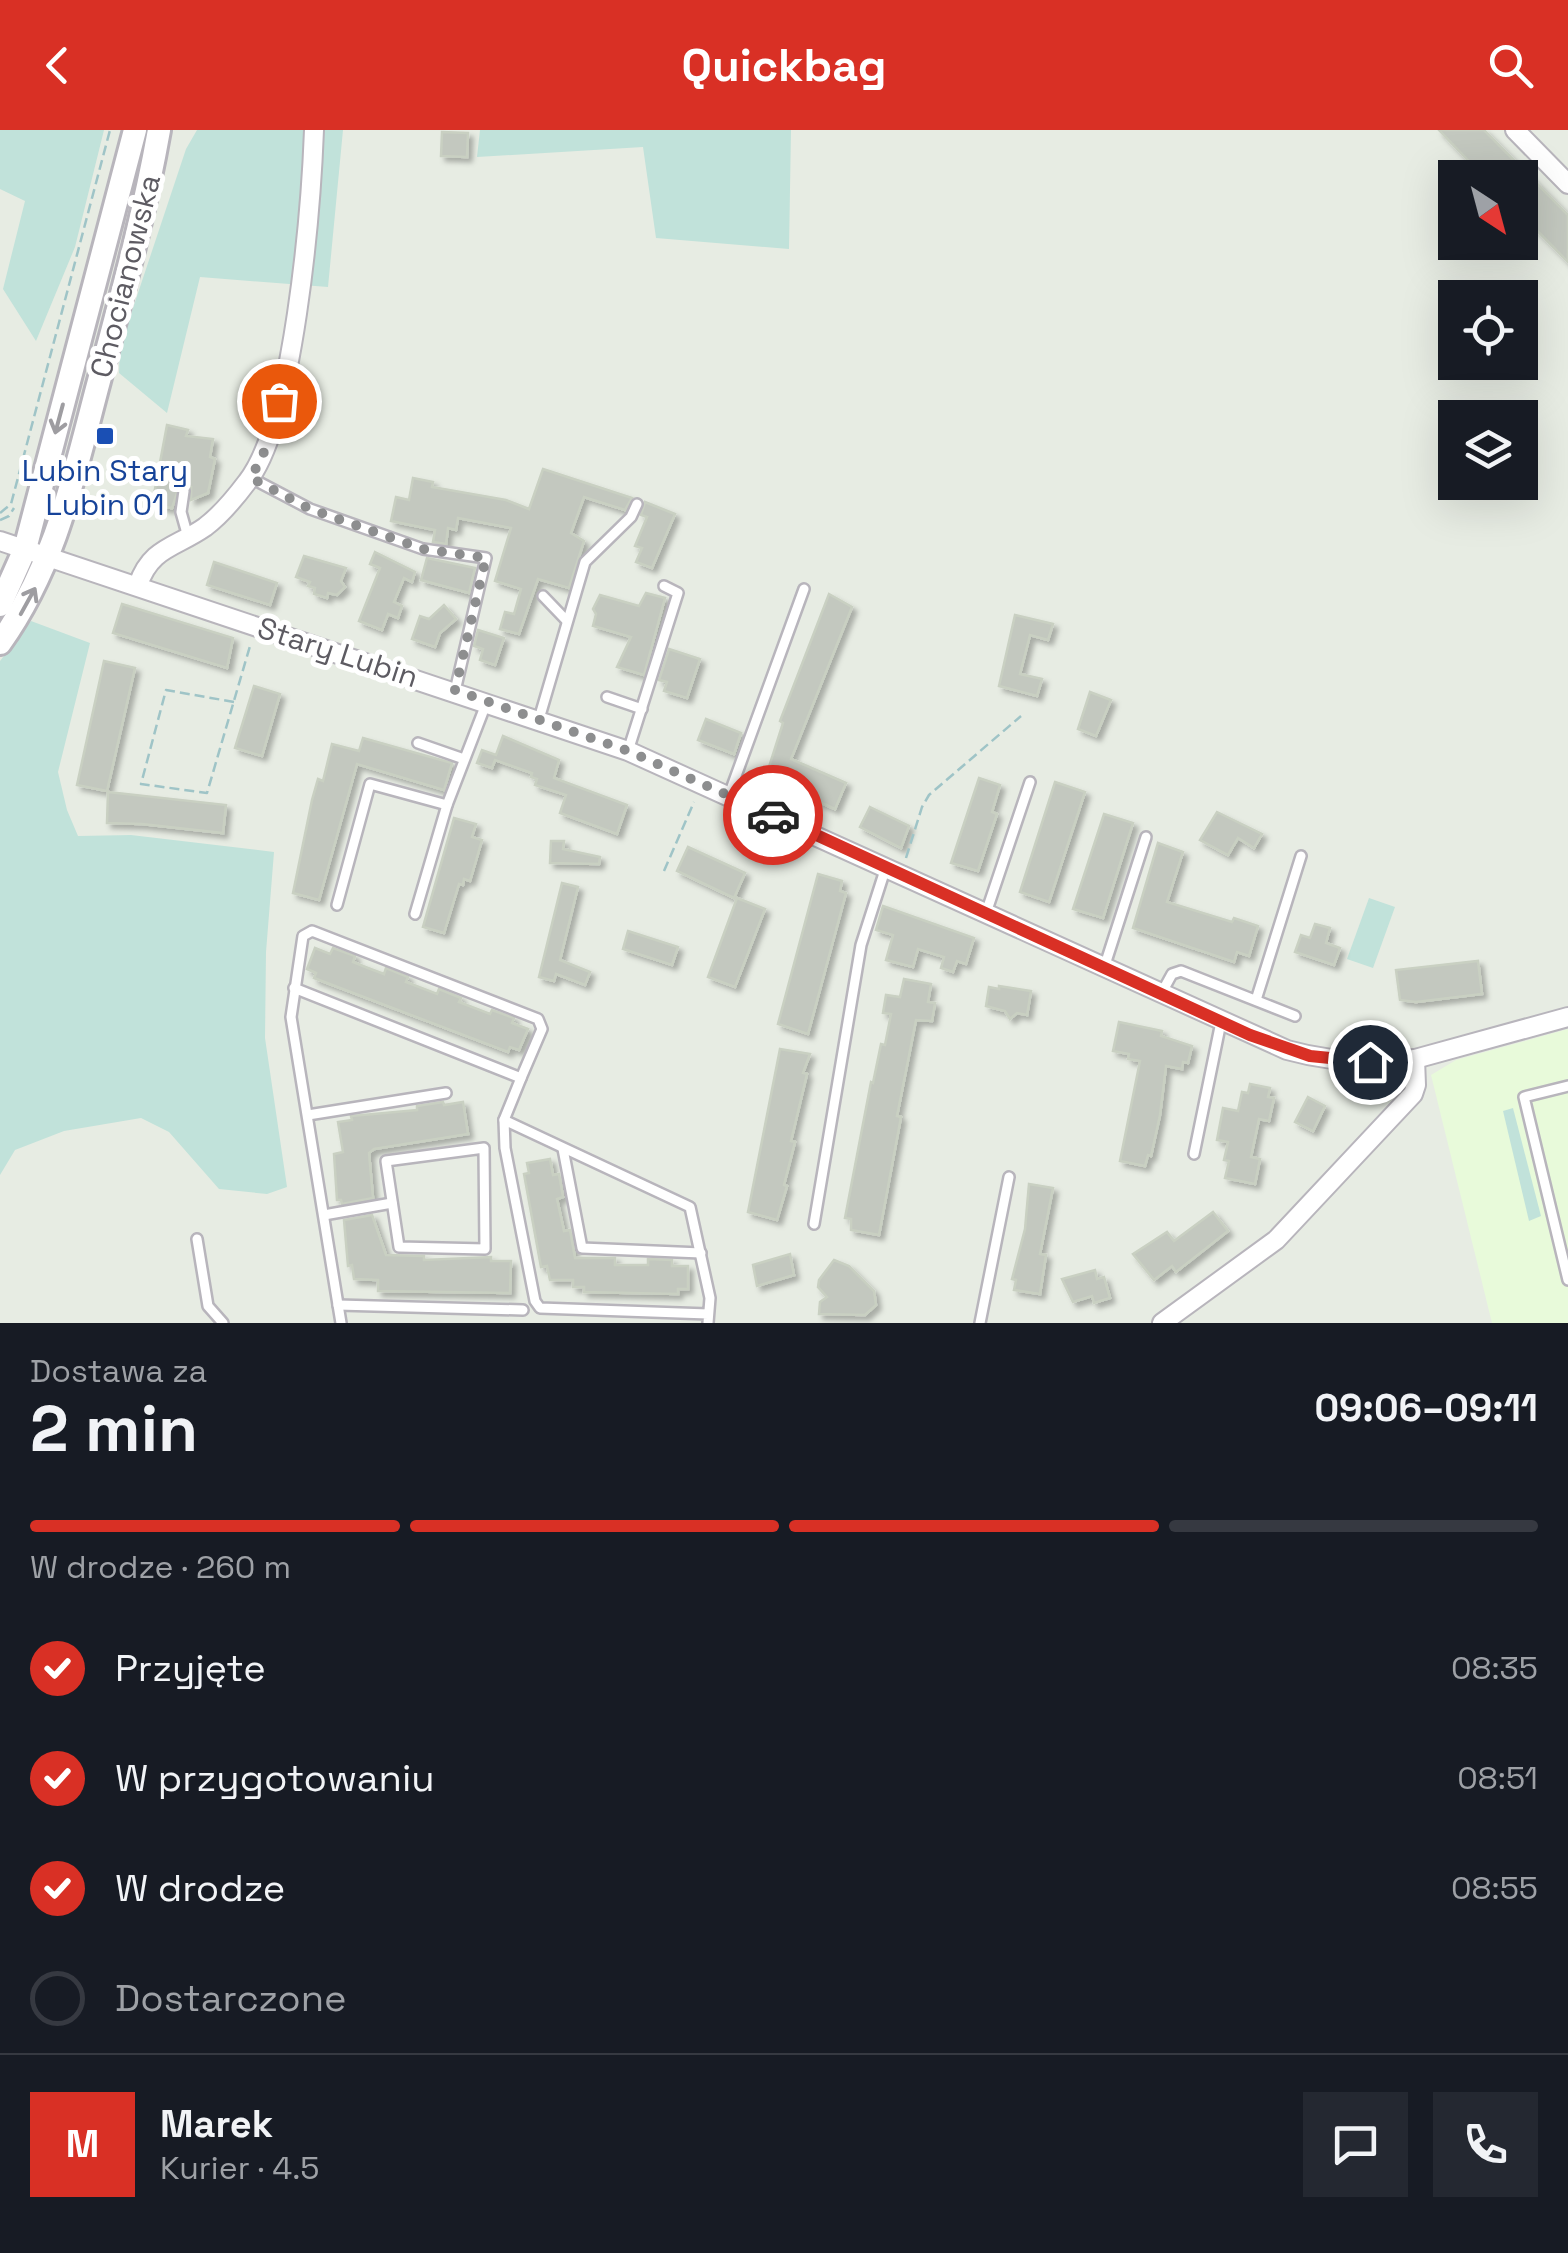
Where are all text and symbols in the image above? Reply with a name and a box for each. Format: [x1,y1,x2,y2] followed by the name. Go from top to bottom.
[682,37,886,94] text: Quickbag
[30,38,85,93] icon: back
[1483,38,1538,93] icon: search
[1438,160,1538,260] north arrow
[1438,160,1538,500] map controls
[81,170,169,382] street label: Chocianowska
[1438,280,1538,380] button: locate
[237,359,322,444] pin
[252,374,307,429] icon: bag
[1438,400,1538,500] button: layers
[49,403,68,434] one-way arrow
[94,425,116,447] marker: Lubin Stary Lubin 01
[22,451,188,524] place label: Lubin Stary Lubin 01
[18,586,38,616] one-way arrow
[253,608,423,696] street label: Stary Lubin
[723,765,823,865] courier
[746,788,801,843] icon: car
[1328,1020,1413,1105] pin
[1343,1035,1398,1090] icon: home
[30,1351,207,1391] text: Dostawa za
[1314,1384,1538,1432] text: 09:06–09:11
[30,1387,198,1470] text: 2 min
[30,1547,291,1587] text: W drodze · 260 m
[30,1641,85,1696] icon: check
[115,1644,266,1692] text: Przyjęte
[1451,1648,1538,1688] text: 08:35
[30,1751,85,1806] icon: check
[115,1754,434,1802] text: W przygotowaniu
[1457,1758,1538,1798] text: 08:51
[30,1861,85,1916] icon: check
[115,1864,285,1912] text: W drodze
[1451,1868,1538,1908] text: 08:55
[115,1974,347,2022] text: Dostarczone
[1303,2092,1408,2197] button: chat
[1433,2092,1538,2197] button: phone
[160,2100,273,2148] text: Marek
[66,2120,99,2168] text: M
[160,2148,319,2188] text: Kurier · 4.5

